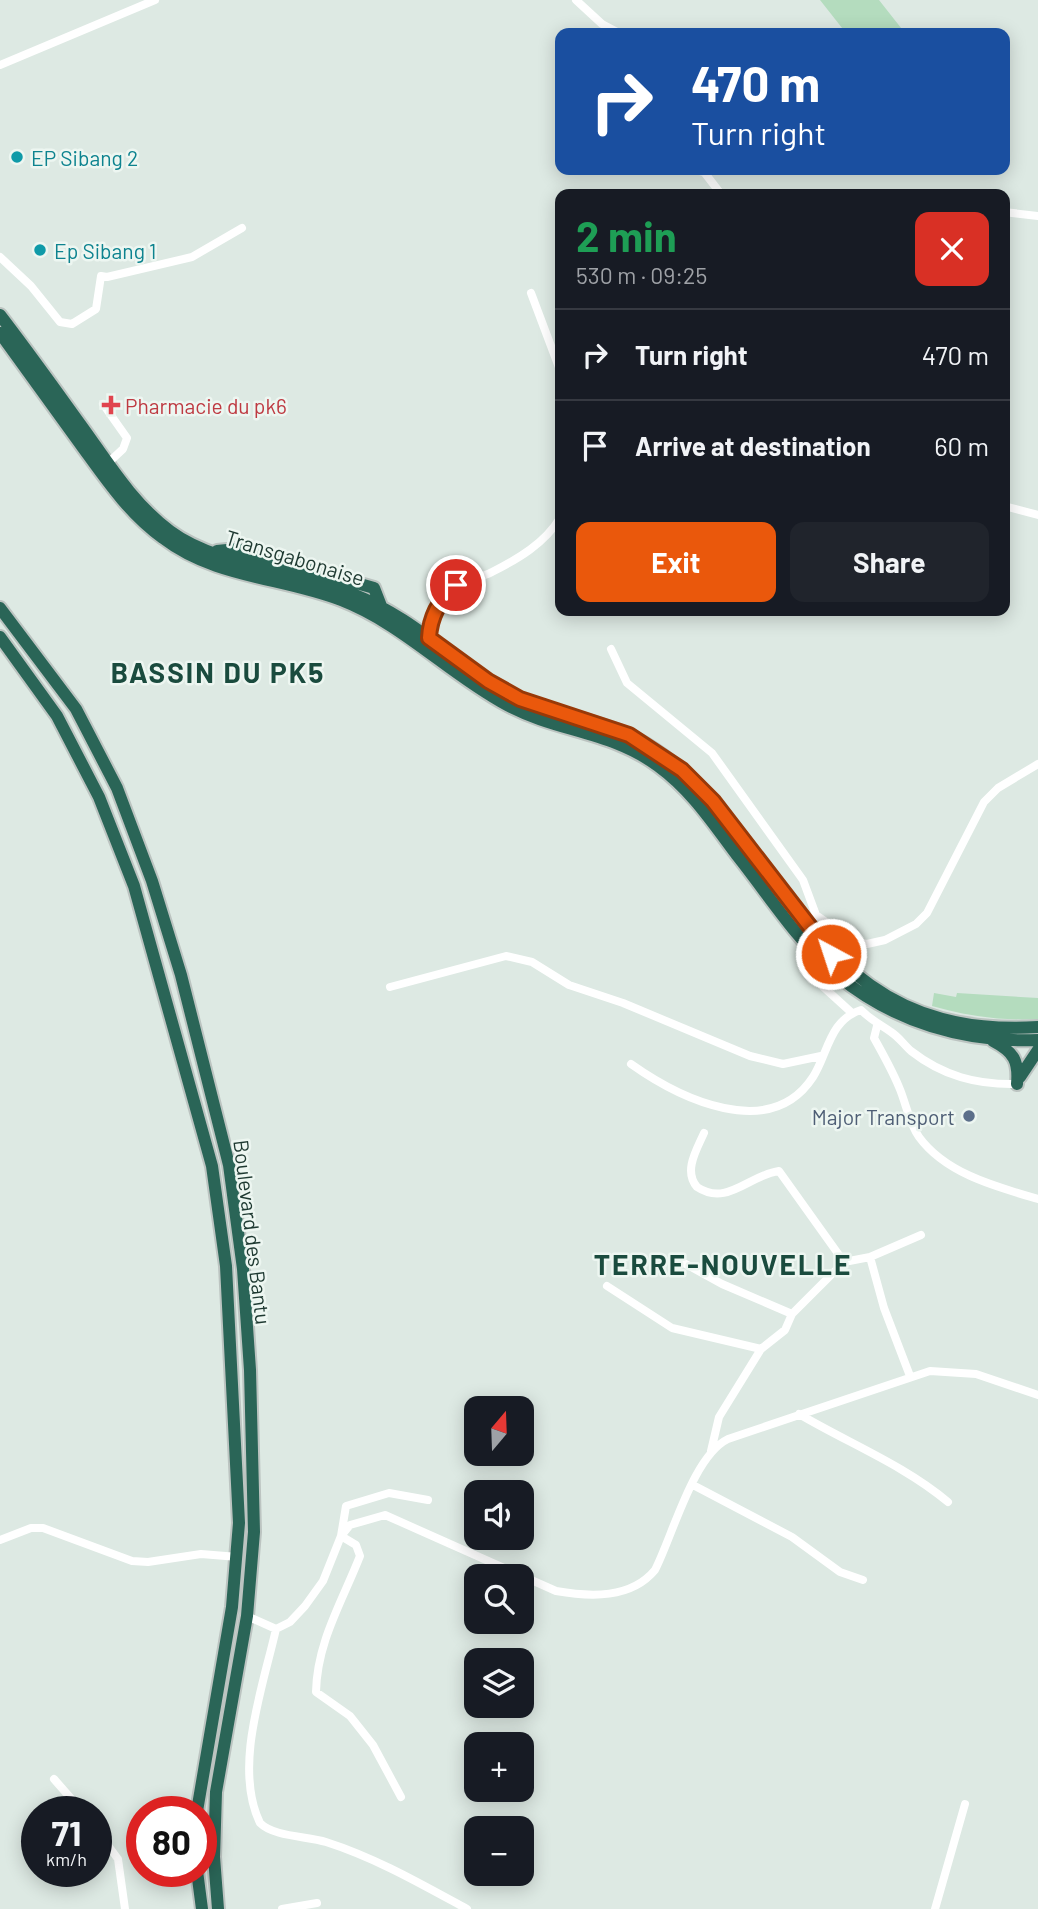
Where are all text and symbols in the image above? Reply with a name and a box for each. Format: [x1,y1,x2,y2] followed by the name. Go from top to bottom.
[691,53,820,112] text: 470 m
[576,56,667,147] icon: right
[691,113,826,151] text: Turn right
[31,145,138,170] place label: EP Sibang 2
[9,149,25,165] marker: EP Sibang 2
[576,210,677,260] text: 2 min
[915,212,989,286] button: close
[54,238,156,263] place label: Ep Sibang 1
[32,242,48,258] marker: Ep Sibang 1
[576,261,707,289] text: 530 m · 09:25
[576,336,614,374] icon: right
[635,339,748,370] text: Turn right
[922,339,989,370] text: 470 m
[125,393,287,418] place label: Pharmacie du pk6
[103,397,119,413] marker: Pharmacie du pk6
[576,427,614,465] icon: arrive
[635,430,871,461] text: Arrive at destination
[934,430,989,461] text: 60 m
[576,522,776,602] button: Exit
[790,522,989,602] button: Share
[222,524,368,590] street label: Transgabonaise
[426,555,486,615] pin
[437,566,475,604] icon: arrive
[111,655,325,689] district label: BASSIN DU PK5
[794,917,868,991] position arrow
[812,1104,955,1129] place label: Major Transport
[961,1108,977,1124] marker: Major Transport
[229,1138,277,1326] street label: Boulevard des Bantu
[594,1247,852,1281] district label: TERRE-NOUVELLE
[464,1396,534,1466] north arrow
[464,1396,534,1886] map controls
[464,1480,534,1550] button: sound
[464,1564,534,1634] button: search
[464,1648,534,1718] button: layers
[464,1732,534,1802] button: +
[126,1796,217,1887] speed limit sign: 80
[51,1811,81,1853] text: 71
[464,1816,534,1886] button: −
[46,1848,87,1870] text: km/h

